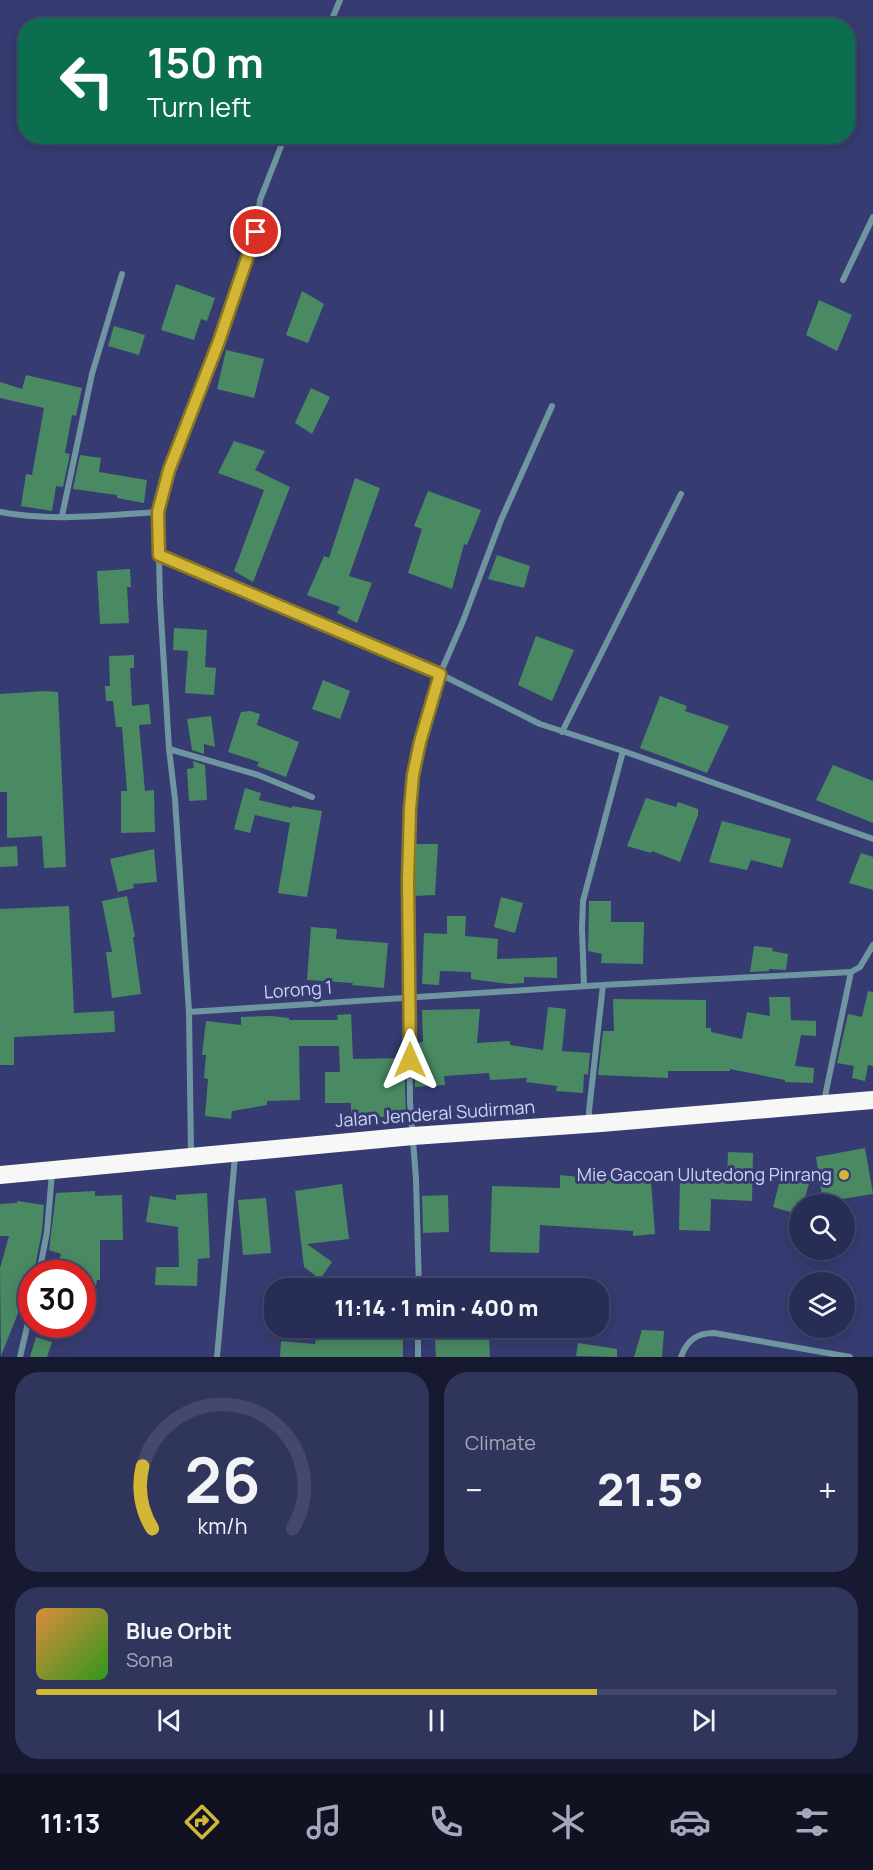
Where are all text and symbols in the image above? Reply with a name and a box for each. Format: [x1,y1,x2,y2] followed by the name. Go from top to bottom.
[147,33,264,91] text: 150 m
[48,42,126,120] icon: left
[147,88,251,125] text: Turn left
[230,206,281,257] pin
[239,215,272,248] icon: arrive
[263,975,333,1003] street label: Lorong 1
[378,1028,442,1092] position arrow
[334,1094,536,1132] street label: Jalan Jenderal Sudirman
[577,1162,832,1186] place label: Mie Gacoan Ulutedong Pinrang
[837,1168,851,1182] marker: Mie Gacoan Ulutedong Pinrang
[789,1194,855,1338] map controls
[789,1194,855,1260] button: search
[18,1260,96,1338] speed limit sign: 30
[789,1272,855,1338] button: layers
[334,1293,539,1323] text: 11:14 · 1 min · 400 m
[465,1429,536,1456] text: Climate
[184,1436,260,1522] text: 26
[597,1458,704,1520] text: 21.5°
[465,1467,483,1512] text: −
[818,1467,837,1512] text: +
[197,1511,247,1540] text: km/h
[126,1616,232,1646] text: Blue Orbit
[126,1646,173,1673] text: Sona
[153,1704,186,1737] icon: previous
[420,1704,453,1737] icon: pause
[687,1704,720,1737] icon: next
[181,1801,223,1843] icon: directions
[303,1801,345,1843] icon: music
[425,1801,467,1843] icon: phone
[547,1801,589,1843] icon: climate
[669,1801,711,1843] icon: car
[791,1801,833,1843] icon: filters
[40,1804,100,1841] text: 11:13

